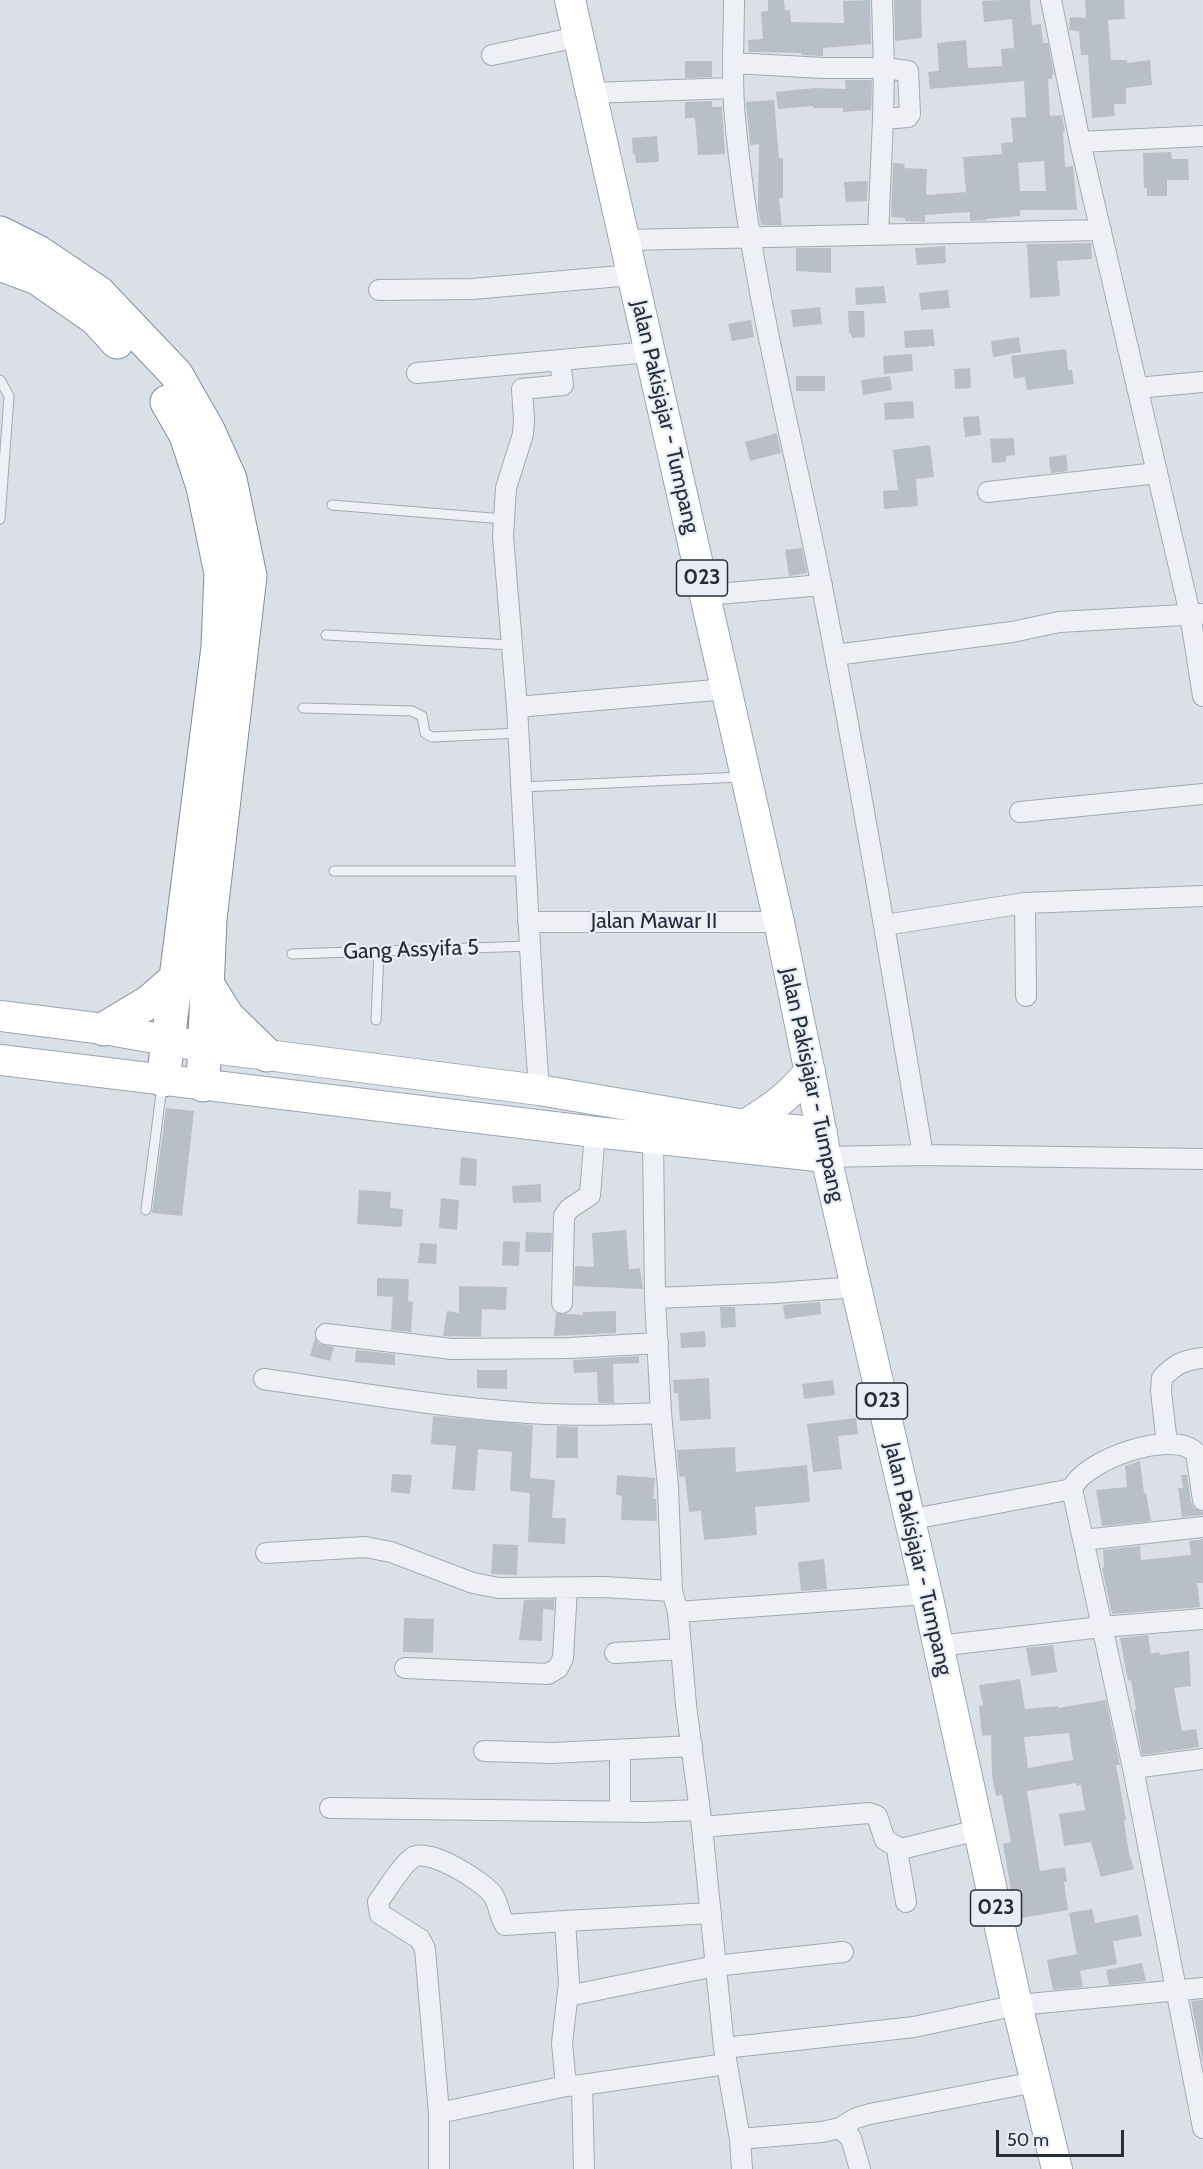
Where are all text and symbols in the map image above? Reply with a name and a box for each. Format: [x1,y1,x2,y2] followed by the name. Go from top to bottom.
[625,298,705,536] street label: Jalan Pakisjajar - Tumpang
[676,560,728,596] road number: 023
[591,909,717,935] street label: Jalan Mawar II
[343,934,479,966] street label: Gang Assyifa 5
[774,965,850,1205] street label: Jalan Pakisjajar - Tumpang
[856,1383,908,1419] road number: 023
[878,1440,958,1678] street label: Jalan Pakisjajar - Tumpang
[970,1890,1022,1926] road number: 023
[999,2118,1126,2156] scale bar
[1007,2129,1049,2151] text: 50 m

